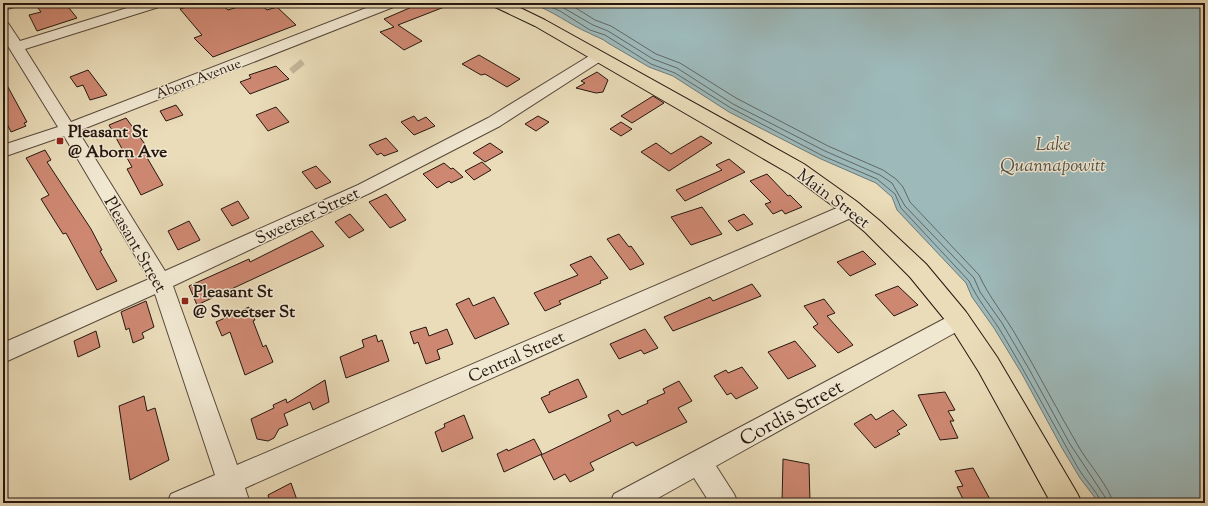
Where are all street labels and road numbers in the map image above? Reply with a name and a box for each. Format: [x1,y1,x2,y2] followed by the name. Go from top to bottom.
[153,54,244,105] street label: Aborn Avenue
[791,164,874,235] street label: Main Street
[252,182,364,251] street label: Sweetser Street
[97,192,172,298] street label: Pleasant Street
[465,326,569,390] street label: Central Street
[735,374,850,455] street label: Cordis Street

